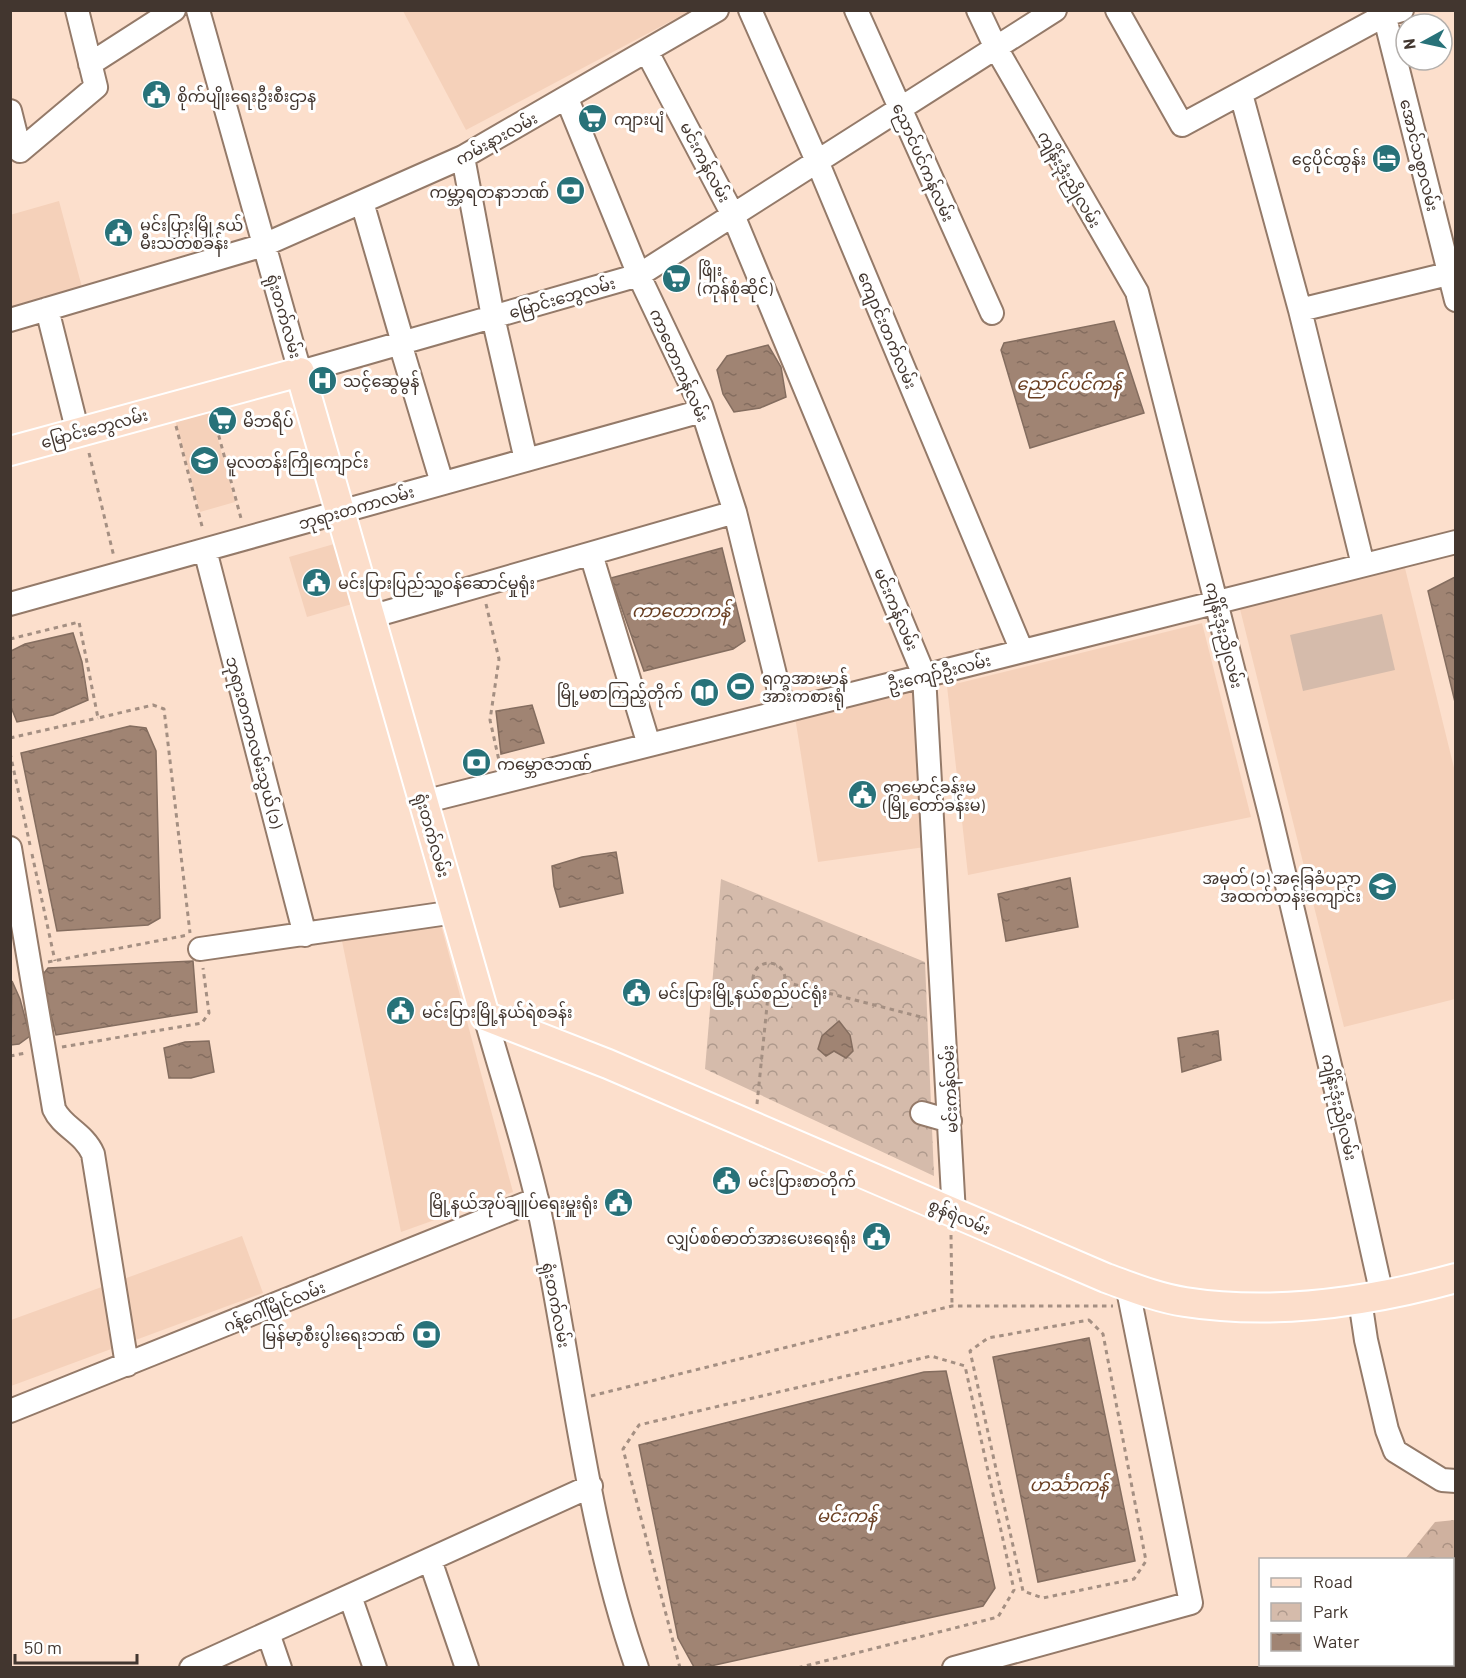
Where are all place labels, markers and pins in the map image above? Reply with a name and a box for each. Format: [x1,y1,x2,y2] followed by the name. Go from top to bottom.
[140,79,172,111] public building icon: စိုက်ပျိုးရေးဦးစီးဌာန
[177,85,316,111] place label: စိုက်ပျိုးရေးဦးစီးဌာန
[577,102,609,134] supermarket icon: ကျားပျံ
[614,109,664,133] place label: ကျားပျံ
[1371,142,1403,174] hotel icon: ငွေပိုင်ထွန်း
[1292,148,1366,174] place label: ငွေပိုင်ထွန်း
[554,175,586,207] bank icon: ကမ္ဘာ့ရတနာဘဏ်
[429,181,549,206] place label: ကမ္ဘာ့ရတနာဘဏ်
[140,214,243,257] place label: မင်းပြားမြို့နယ် မီးသတ်စခန်း
[103,217,135,249] public building icon: မင်းပြားမြို့နယ် မီးသတ်စခန်း
[697,259,773,303] place label: ဖြိုး (ကုန်စုံဆိုင်)
[661,262,693,294] supermarket icon: ဖြိုး (ကုန်စုံဆိုင်)
[306,364,338,396] hospital icon: သင့်ဆွေမွန်
[343,370,419,395] place label: သင့်ဆွေမွန်
[206,404,238,436] supermarket icon: မိဘရိပ်
[243,410,294,435] place label: မိဘရိပ်
[189,445,221,477] school or university icon: မူလတန်းကြိုကျောင်း
[226,451,369,477] place label: မူလတန်းကြိုကျောင်း
[301,566,333,598] public building icon: မင်းပြားပြည်သူ့ဝန်ဆောင်မှုရုံး
[338,572,535,598] place label: မင်းပြားပြည်သူ့ဝန်ဆောင်မှုရုံး
[762,667,848,711] place label: ရက္ခအားမာန် အားကစားရုံ
[725,670,757,702] sports icon: ရက္ခအားမာန် အားကစားရုံ
[688,676,720,708] library icon: မြို့မစာကြည့်တိုက်
[557,682,683,708] place label: မြို့မစာကြည့်တိုက်
[460,747,492,779] bank icon: ကမ္ဘောဇဘဏ်
[497,753,592,778] place label: ကမ္ဘောဇဘဏ်
[882,776,986,819] place label: ရာမောင်ခန်းမ (မြို့တော်ခန်းမ)
[846,779,878,811] public building icon: ရာမောင်ခန်းမ (မြို့တော်ခန်းမ)
[1202,867,1361,910] place label: အမှတ် (၁) အခြေခံပညာ အထက်တန်းကျောင်း
[1366,870,1398,902] school or university icon: အမှတ် (၁) အခြေခံပညာ အထက်တန်းကျောင်း
[621,976,653,1008] public building icon: မင်းပြားမြို့နယ်စည်ပင်ရုံး
[658,982,827,1008] place label: မင်းပြားမြို့နယ်စည်ပင်ရုံး
[385,995,417,1027] public building icon: မင်းပြားမြို့နယ်ရဲစခန်း
[422,1001,572,1026] place label: မင်းပြားမြို့နယ်ရဲစခန်း
[711,1164,743,1196] public building icon: မင်းပြားစာတိုက်
[748,1170,856,1196] place label: မင်းပြားစာတိုက်
[603,1186,635,1218] public building icon: မြို့နယ်အုပ်ချူပ်ရေးမှူးရုံး
[429,1192,598,1218] place label: မြို့နယ်အုပ်ချူပ်ရေးမှူးရုံး
[861,1221,893,1253] public building icon: လျှပ်စစ်ဓာတ်အားပေးရေးရုံး
[666,1227,856,1253] place label: လျှပ်စစ်ဓာတ်အားပေးရေးရုံး
[410,1318,442,1350] bank icon: မြန်မာ့စီးပွါးရေးဘဏ်
[262,1324,405,1349] place label: မြန်မာ့စီးပွါးရေးဘဏ်

